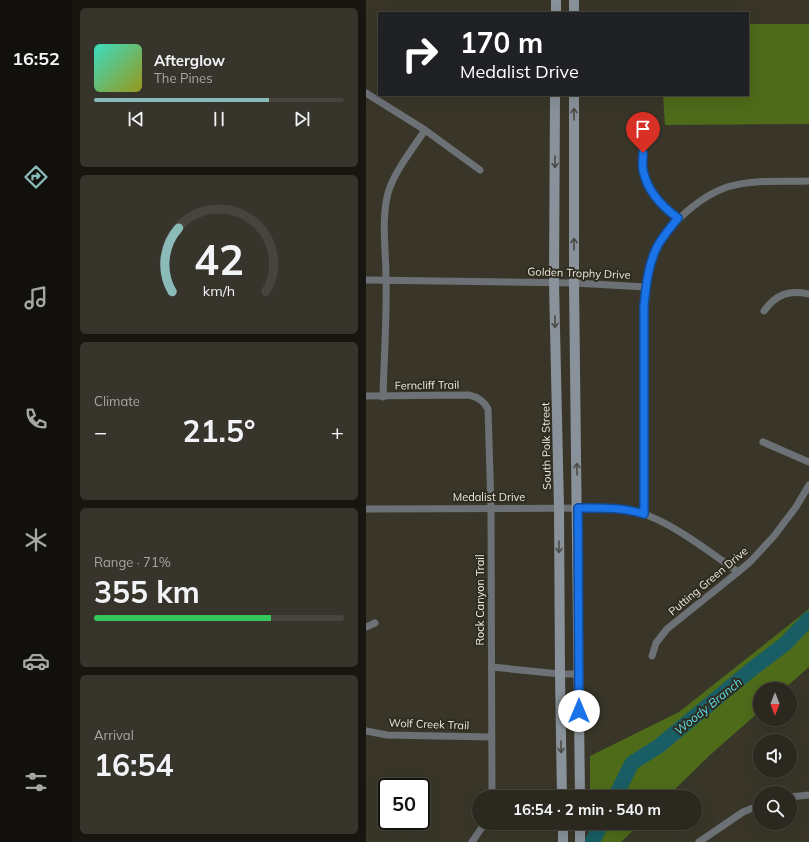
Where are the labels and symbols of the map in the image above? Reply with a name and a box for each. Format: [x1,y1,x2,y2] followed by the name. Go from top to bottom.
[570,108,578,121] one-way arrow
[626,112,660,153] pin
[551,155,559,168] one-way arrow
[570,238,578,251] one-way arrow
[527,264,631,282] street label: Golden Trophy Drive
[551,315,559,328] one-way arrow
[394,377,460,393] street label: Ferncliff Trail
[538,402,554,490] street label: South Polk Street
[573,463,581,476] one-way arrow
[453,490,525,504] street label: Medalist Drive
[555,540,563,553] one-way arrow
[665,544,751,618] street label: Putting Green Drive
[473,554,487,646] street label: Rock Canyon Trail
[671,674,745,738] water label: Woody Branch
[753,682,797,726] north arrow
[558,690,600,732] position arrow
[388,716,470,732] street label: Wolf Creek Trail
[557,740,565,753] one-way arrow
[378,778,430,830] speed limit sign: 50

